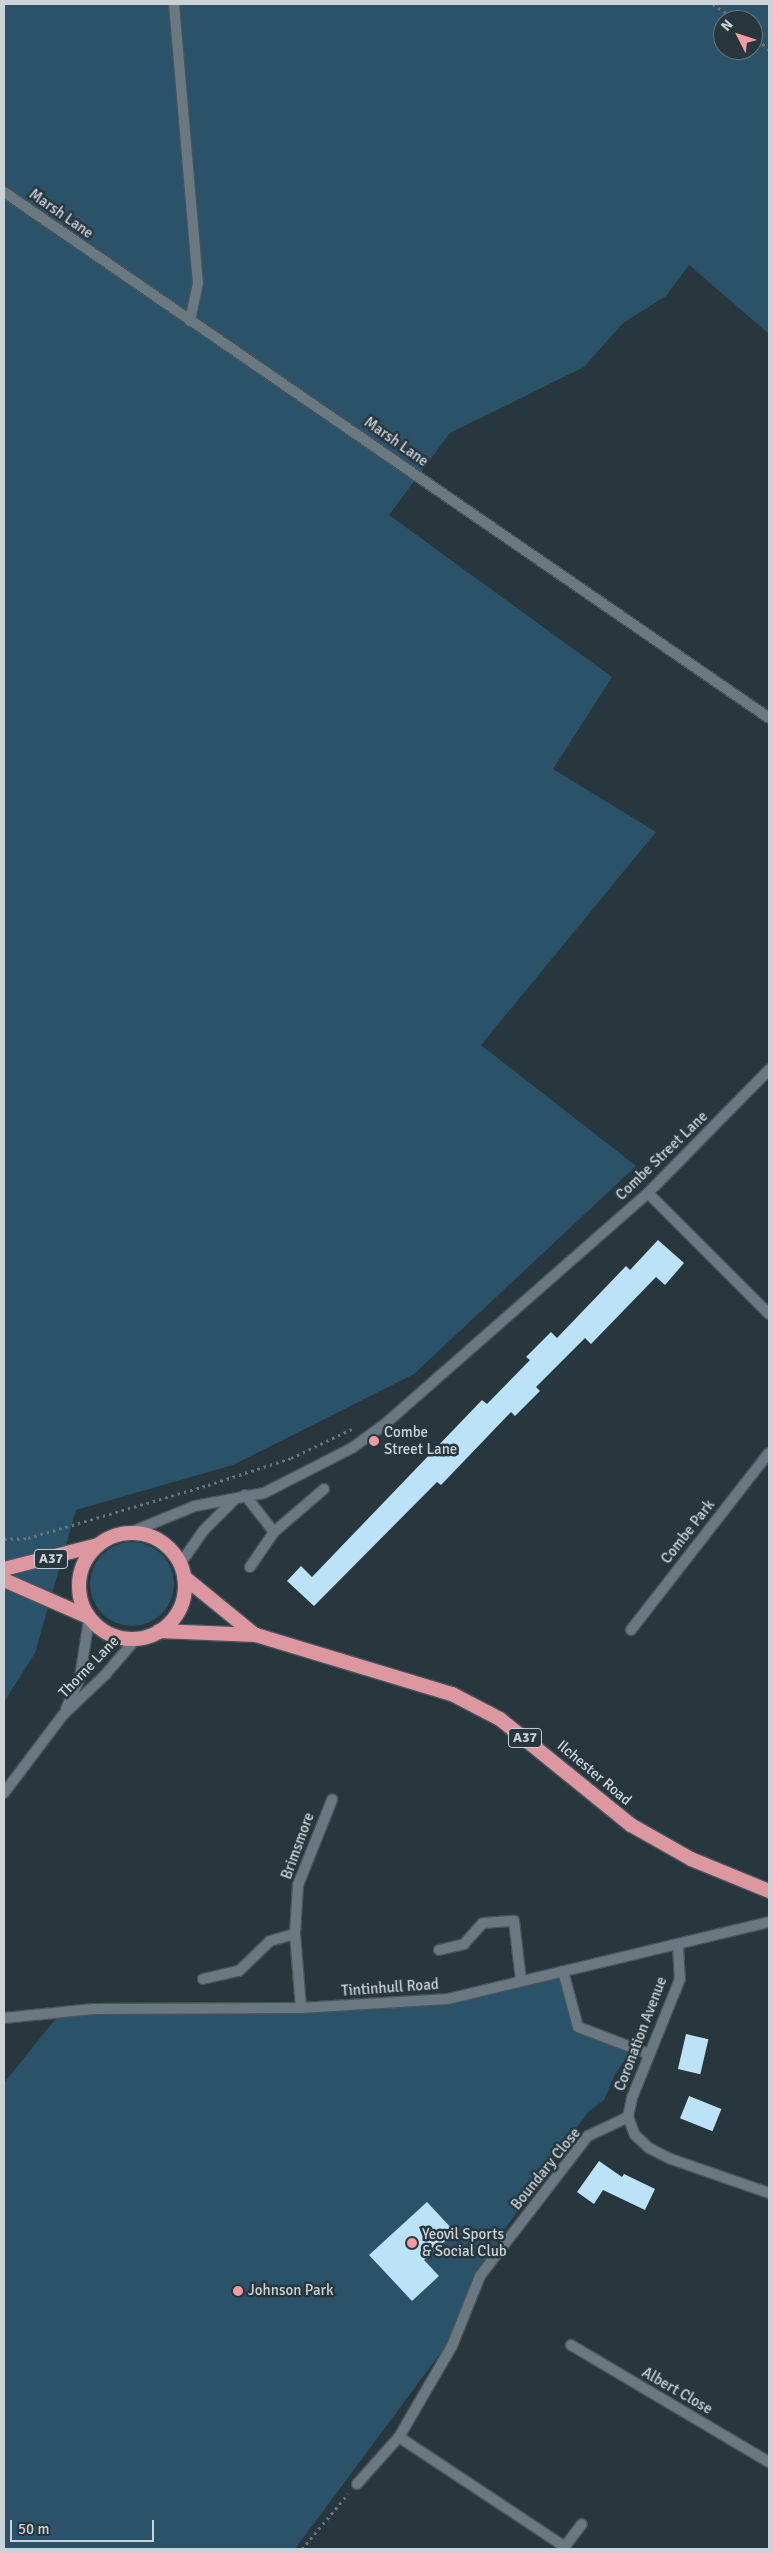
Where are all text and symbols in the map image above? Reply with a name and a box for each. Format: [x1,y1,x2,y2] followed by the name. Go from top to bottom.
[713,10,763,60] north arrow
[717,16,737,35] text: N
[25,185,97,243] street label: Marsh Lane
[360,413,432,471] street label: Marsh Lane
[612,1108,712,1204] street label: Combe Street Lane
[384,1423,457,1458] place label: Combe Street Lane
[368,1435,380,1447] marker: Combe Street Lane
[657,1496,719,1568] street label: Combe Park
[34,1548,68,1570] road number: A37
[55,1632,123,1702] street label: Thorne Lane
[508,1726,542,1750] road number: A37
[553,1737,635,1809] street label: Ilchester Road
[278,1810,318,1882] street label: Brimsmore
[611,1974,671,2094] street label: Coronation Avenue
[341,1976,439,2000] street label: Tintinhull Road
[507,2124,585,2214] street label: Boundary Close
[422,2225,507,2260] place label: Yeovil Sports & Social Club
[406,2237,418,2249] marker: Yeovil Sports & Social Club
[248,2282,334,2300] place label: Johnson Park
[232,2285,244,2297] marker: Johnson Park
[639,2364,715,2418] street label: Albert Close
[12,2510,156,2542] scale bar
[18,2520,49,2538] text: 50 m

